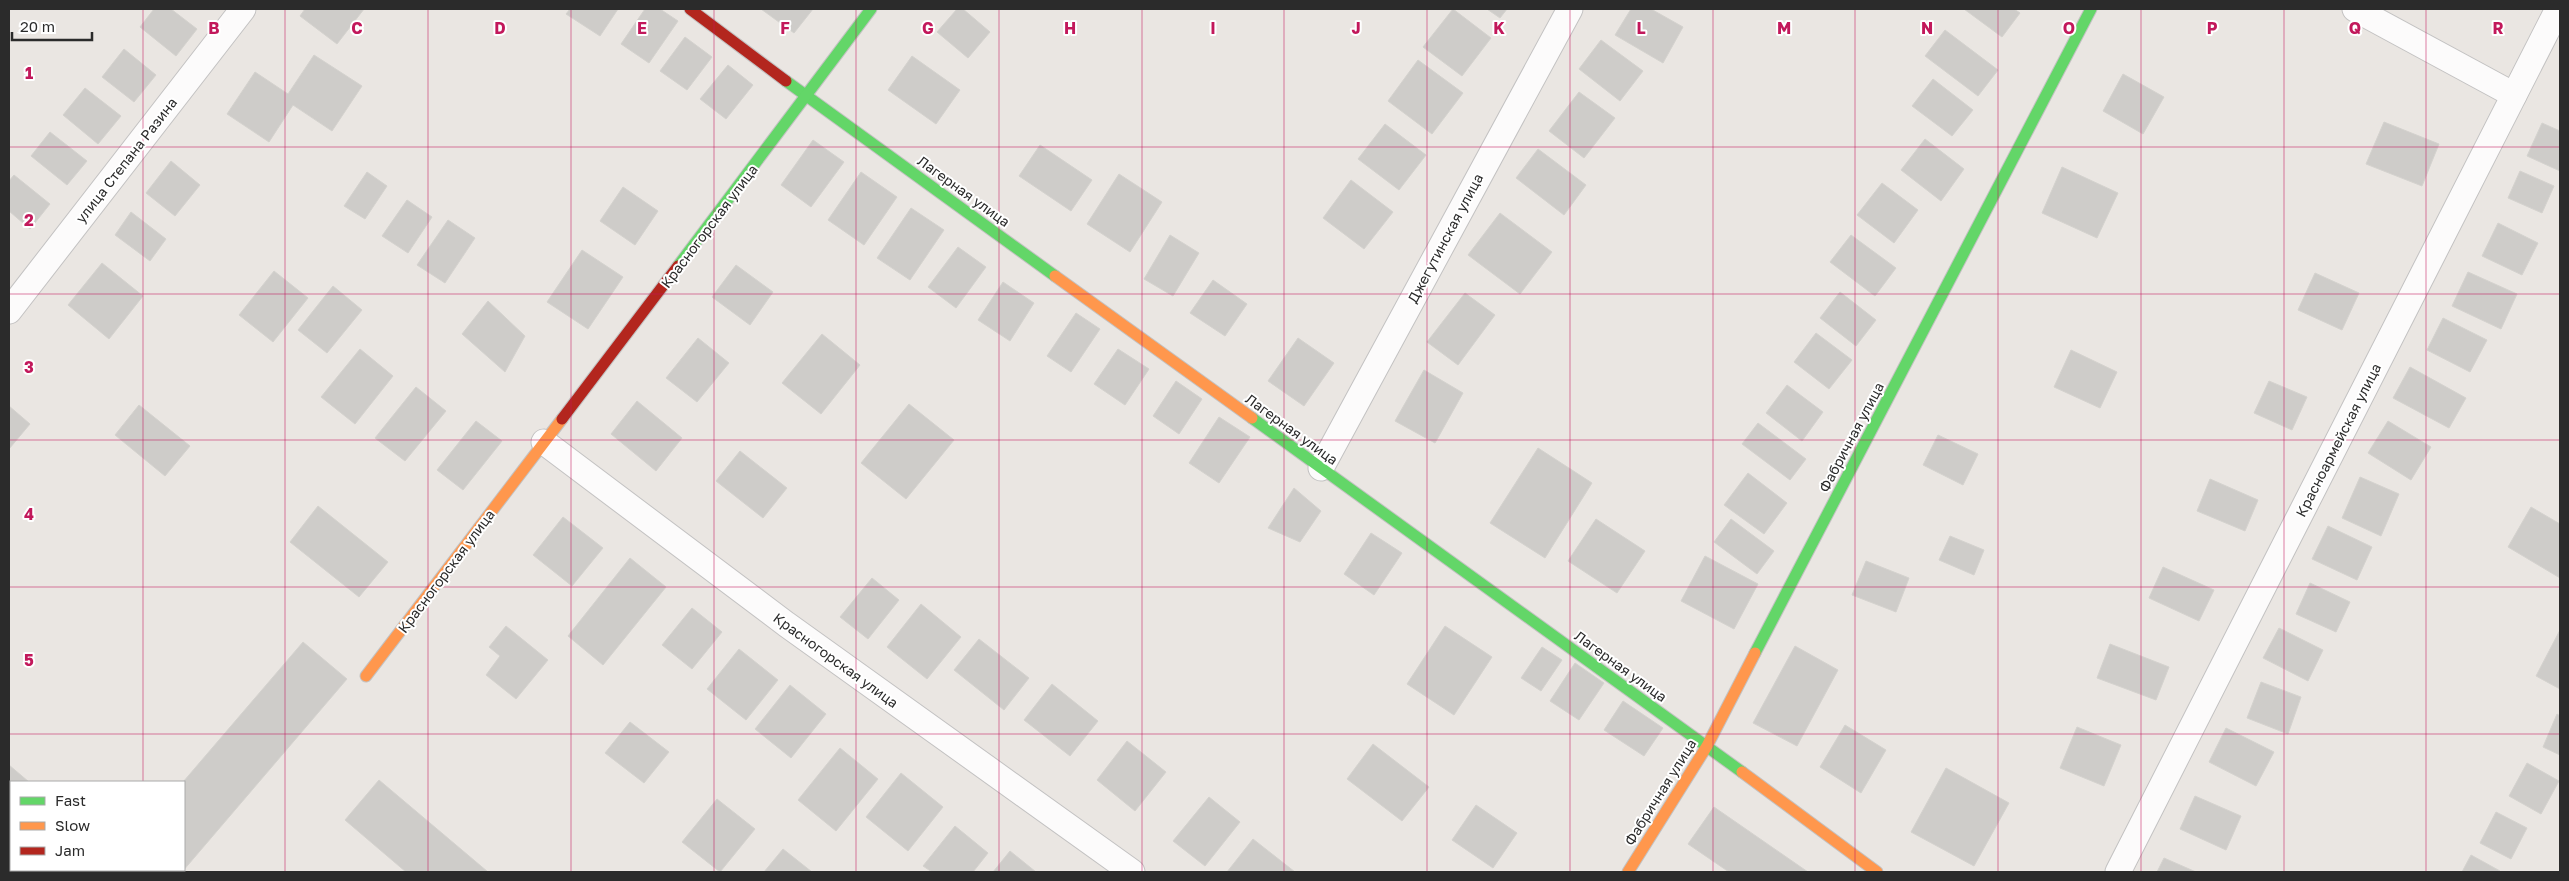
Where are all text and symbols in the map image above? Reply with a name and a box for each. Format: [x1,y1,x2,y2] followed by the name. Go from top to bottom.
[12,10,92,42] scale bar
[20,17,55,35] text: 20 m
[208,18,220,38] text: B
[351,18,363,38] text: C
[494,18,506,38] text: D
[637,18,647,38] text: E
[780,18,790,38] text: F
[922,18,934,38] text: G
[1064,18,1076,38] text: H
[1210,18,1216,38] text: I
[1351,18,1361,38] text: J
[1493,18,1505,38] text: K
[1636,18,1646,38] text: L
[1777,18,1791,38] text: M
[1921,18,1933,38] text: N
[2063,18,2075,38] text: O
[2207,18,2218,38] text: P
[2349,18,2361,38] text: Q
[2492,18,2504,38] text: R
[25,63,33,83] text: 1
[72,94,180,226] street label: улица Степана Разина
[915,152,1013,230] street label: Лагерная улица
[657,161,761,291] street label: Красногорская улица
[1404,170,1486,306] street label: Джегутинская улица
[24,210,34,230] text: 2
[24,357,34,377] text: 3
[2292,360,2384,520] street label: Красноармейская улица
[1815,379,1887,495] street label: Фабричная улица
[1243,390,1341,468] street label: Лагерная улица
[24,504,34,524] text: 4
[394,506,498,636] street label: Красногорская улица
[770,609,902,711] street label: Красногорская улица
[1572,627,1670,705] street label: Лагерная улица
[24,650,34,670] text: 5
[1620,736,1700,848] street label: Фабричная улица
[10,781,185,871] legend
[55,791,86,809] text: Fast
[55,816,90,834] text: Slow
[55,841,85,859] text: Jam

